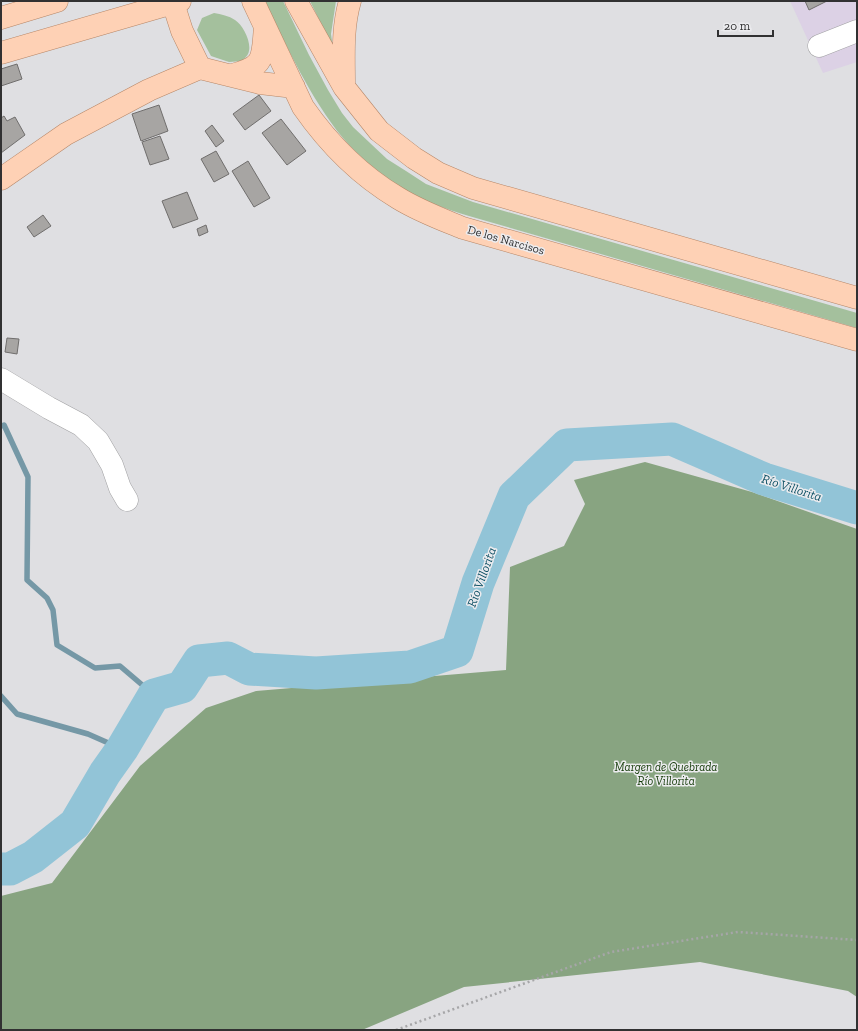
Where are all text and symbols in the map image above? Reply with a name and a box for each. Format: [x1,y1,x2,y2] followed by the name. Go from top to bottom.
[718,12,773,38] scale bar
[724,19,751,33] text: 20 m
[466,222,546,258] street label: De los Narcisos
[760,471,824,504] water label: Río Villorita
[464,545,499,609] water label: Río Villorita
[615,760,717,788] park label: Margen de Quebrada Río Villorita

